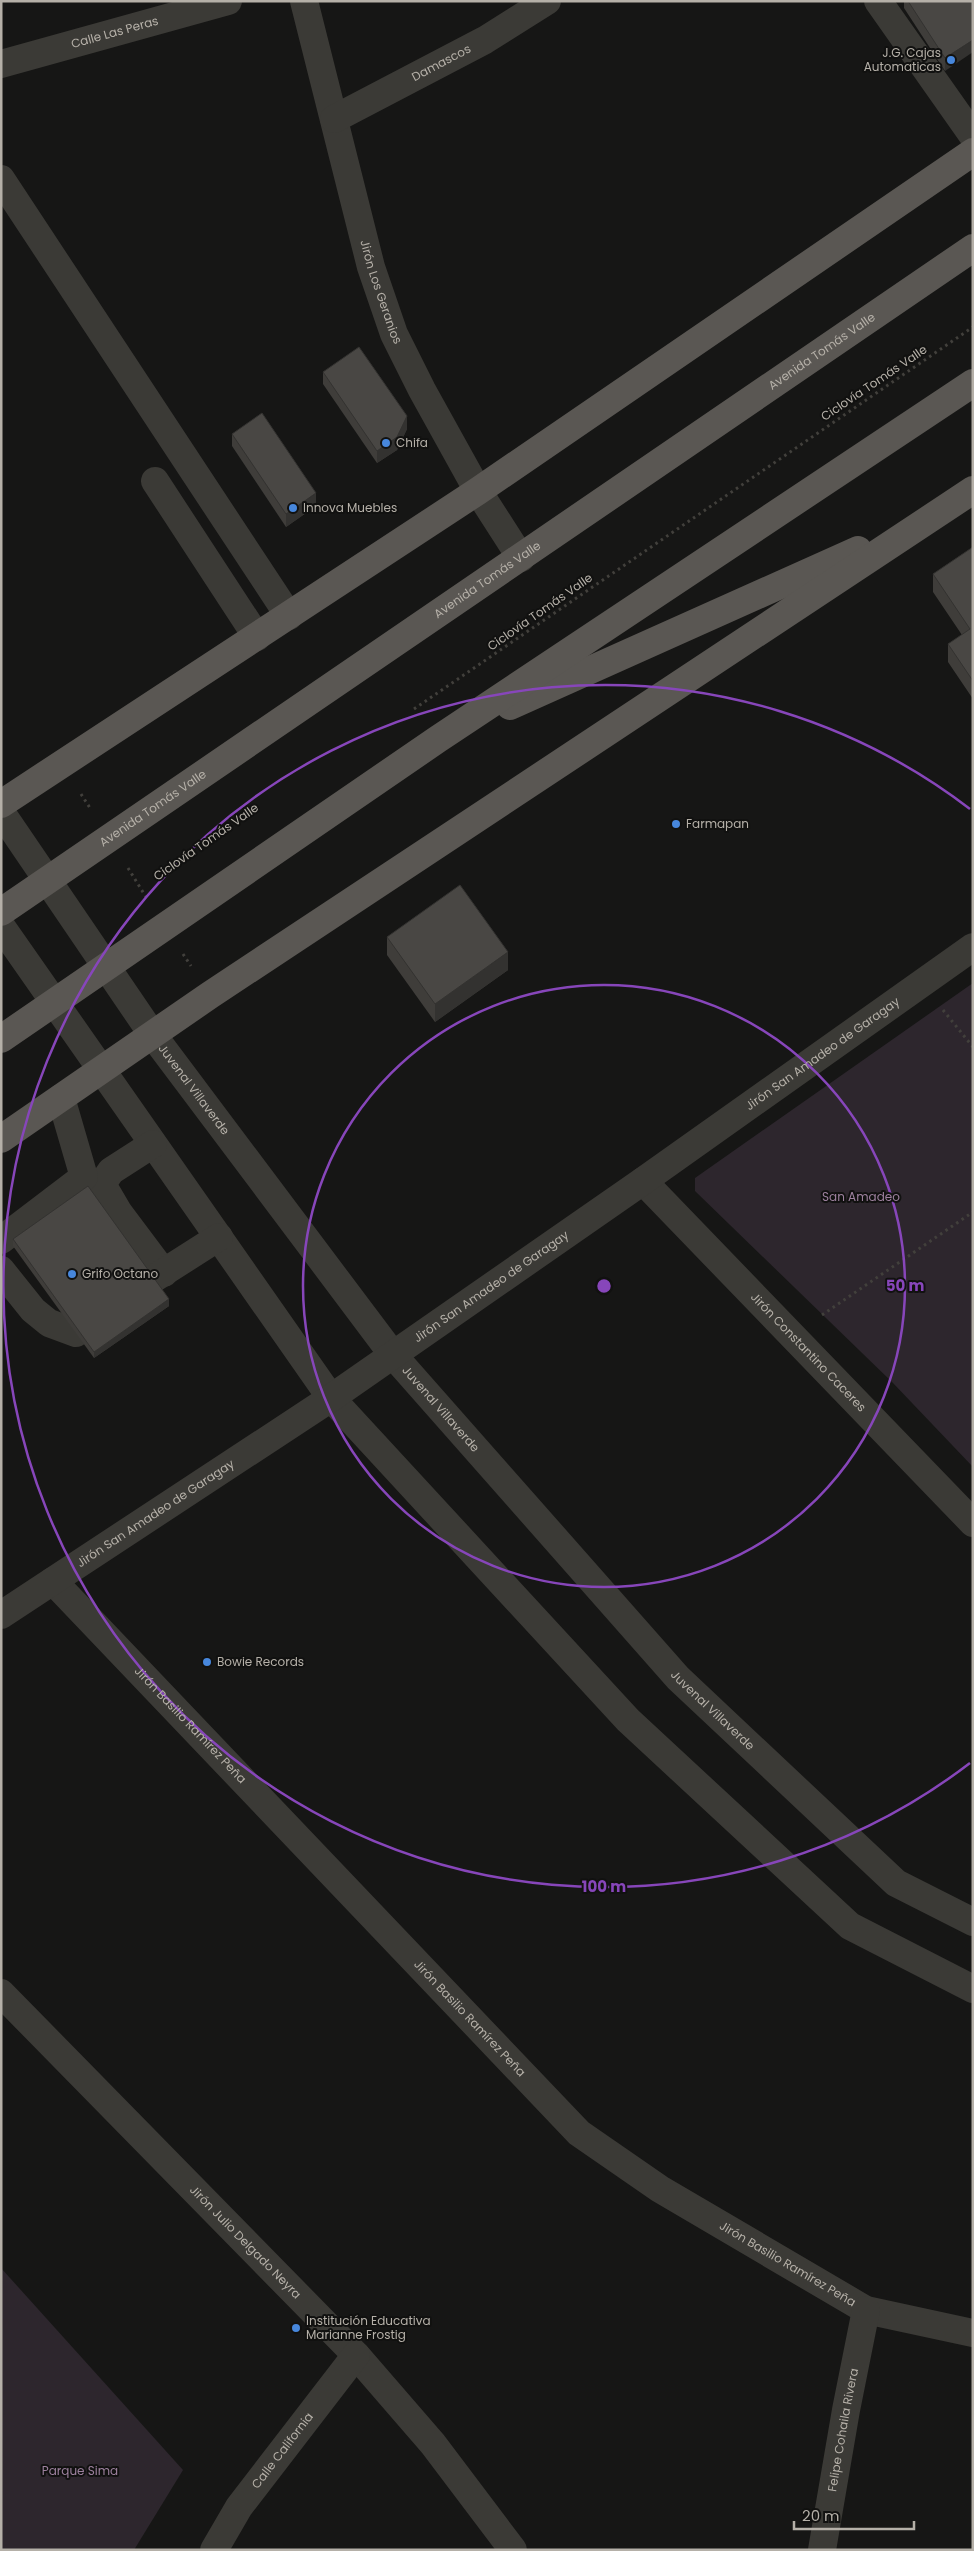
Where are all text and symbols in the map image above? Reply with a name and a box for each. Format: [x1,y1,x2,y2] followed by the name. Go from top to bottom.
[69,12,160,52] street label: Calle Las Peras
[408,40,474,85] street label: Damascos
[864,44,941,75] place label: J.G. Cajas Automaticas
[945,54,957,66] marker: J.G. Cajas Automaticas
[356,238,407,347] street label: Jirón Los Geranios
[765,308,878,394] street label: Avenida Tomás Valle
[817,341,930,425] street label: Ciclovía Tomás Valle
[396,434,428,451] place label: Chifa
[380,437,392,449] marker: Chifa
[303,499,397,516] place label: Innova Muebles
[287,502,299,514] marker: Innova Muebles
[430,537,544,622] street label: Avenida Tomás Valle
[484,569,596,654] street label: Ciclovía Tomás Valle
[96,765,210,850] street label: Avenida Tomás Valle
[150,799,262,884] street label: Ciclovía Tomás Valle
[686,815,749,832] place label: Farmapan
[670,818,682,830] marker: Farmapan
[742,993,903,1114] street label: Jirón San Amadeo de Garagay
[154,1040,234,1138] street label: Juvenal Villaverde
[822,1188,900,1205] park label: San Amadeo
[410,1226,572,1346] street label: Jirón San Amadeo de Garagay
[82,1265,158,1282] place label: Grifo Octano
[66,1268,78,1280] marker: Grifo Octano
[886,1275,924,1296] text: 50 m
[595,1277,613,1295] centre of rings
[747,1289,870,1415] street label: Jirón Constantino Caceres
[398,1362,484,1455] street label: Juvenal Villaverde
[73,1455,238,1571] street label: Jirón San Amadeo de Garagay
[217,1653,304,1670] place label: Bowie Records
[201,1656,213,1668] marker: Bowie Records
[131,1663,250,1787] street label: Jirón Basilio Ramírez Peña
[667,1666,759,1754] street label: Juvenal Villaverde
[582,1876,626,1897] text: 100 m
[410,1956,530,2080] street label: Jirón Basilio Ramírez Peña
[186,2181,305,2302] street label: Jirón Julio Delgado Neyra
[717,2217,859,2310] street label: Jirón Basilio Ramírez Peña
[306,2312,431,2343] place label: Institución Educativa Marianne Frostig
[290,2322,302,2334] marker: Institución Educativa Marianne Frostig
[823,2366,862,2493] street label: Felipe Cohaila Rivera
[247,2409,317,2492] street label: Calle California
[42,2462,118,2479] park label: Parque Sima
[794,2498,914,2530] scale bar
[802,2505,840,2526] text: 20 m

